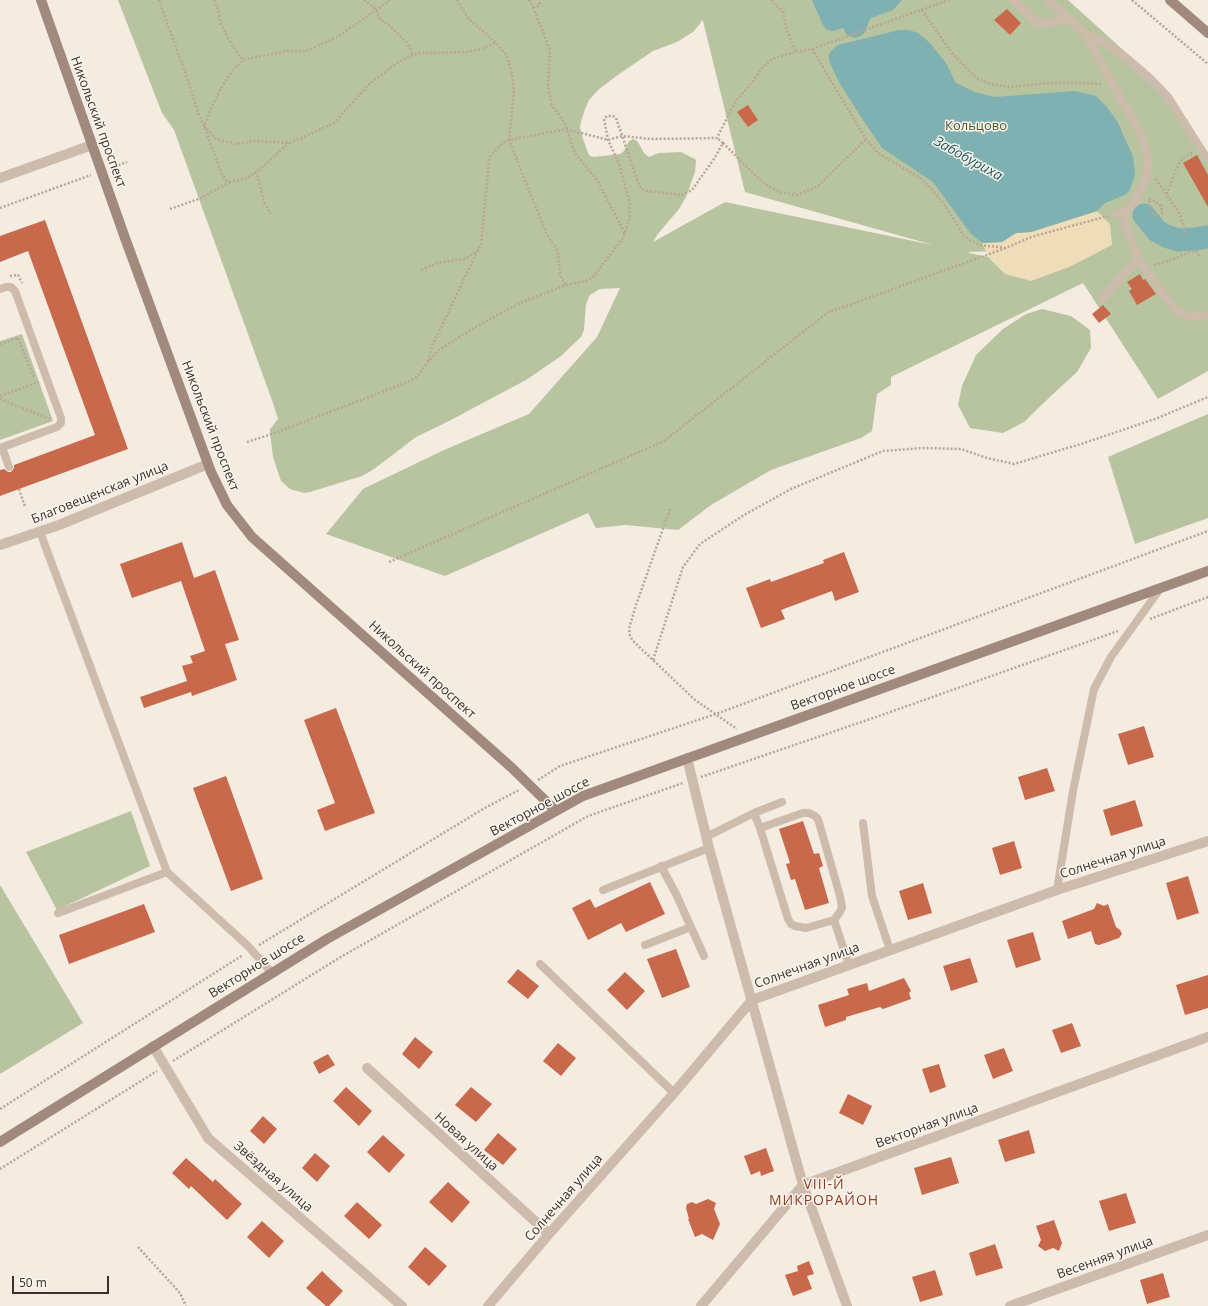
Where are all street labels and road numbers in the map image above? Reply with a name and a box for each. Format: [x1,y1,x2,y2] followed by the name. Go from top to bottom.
[67,54,129,190] street label: Никольский проспект
[178,359,242,493] street label: Никольский проспект
[29,458,171,528] street label: Благовещенская улица
[365,618,479,722] street label: Никольский проспект
[789,662,897,714] street label: Векторное шоссе
[488,774,592,840] street label: Векторное шоссе
[1058,834,1168,882] street label: Солнечная улица
[206,930,308,1002] street label: Векторное шоссе
[752,940,862,992] street label: Солнечная улица
[874,1100,980,1152] street label: Векторная улица
[431,1109,501,1175] street label: Новая улица
[230,1138,316,1216] street label: Звёздная улица
[522,1151,606,1245] street label: Солнечная улица
[1055,1233,1155,1283] street label: Весенняя улица

